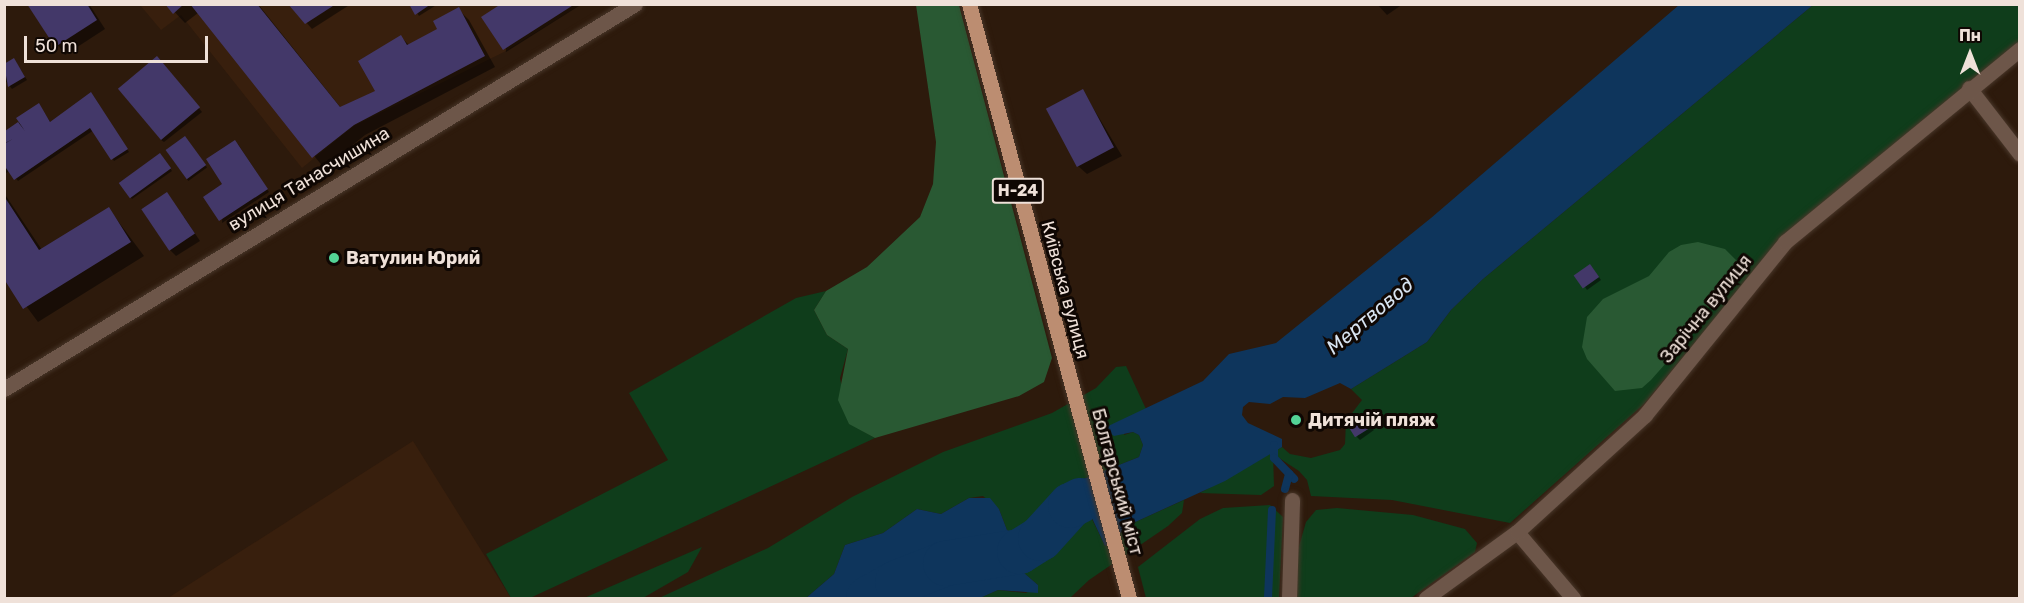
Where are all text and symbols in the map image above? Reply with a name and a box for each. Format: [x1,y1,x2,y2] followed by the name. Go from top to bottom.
[27,24,212,62] scale bar
[1940,24,2000,84] north arrow
[1959,26,1981,45] text: Пн
[35,35,78,57] text: 50 m
[224,122,394,236] street label: вулиця Танасчишина
[991,178,1045,204] road number: Н-24
[1036,219,1094,361] street label: Київська вулиця
[346,247,480,269] place label: Ватулин Юрий
[1656,250,1756,368] street label: Зарічна вулиця
[327,251,341,265] marker: Ватулин Юрий
[1322,273,1418,359] water label: Мертвовод
[1087,406,1147,558] street label: Болгарський міст
[1308,409,1436,431] place label: Дитячій пляж
[1289,413,1303,427] marker: Дитячій пляж

